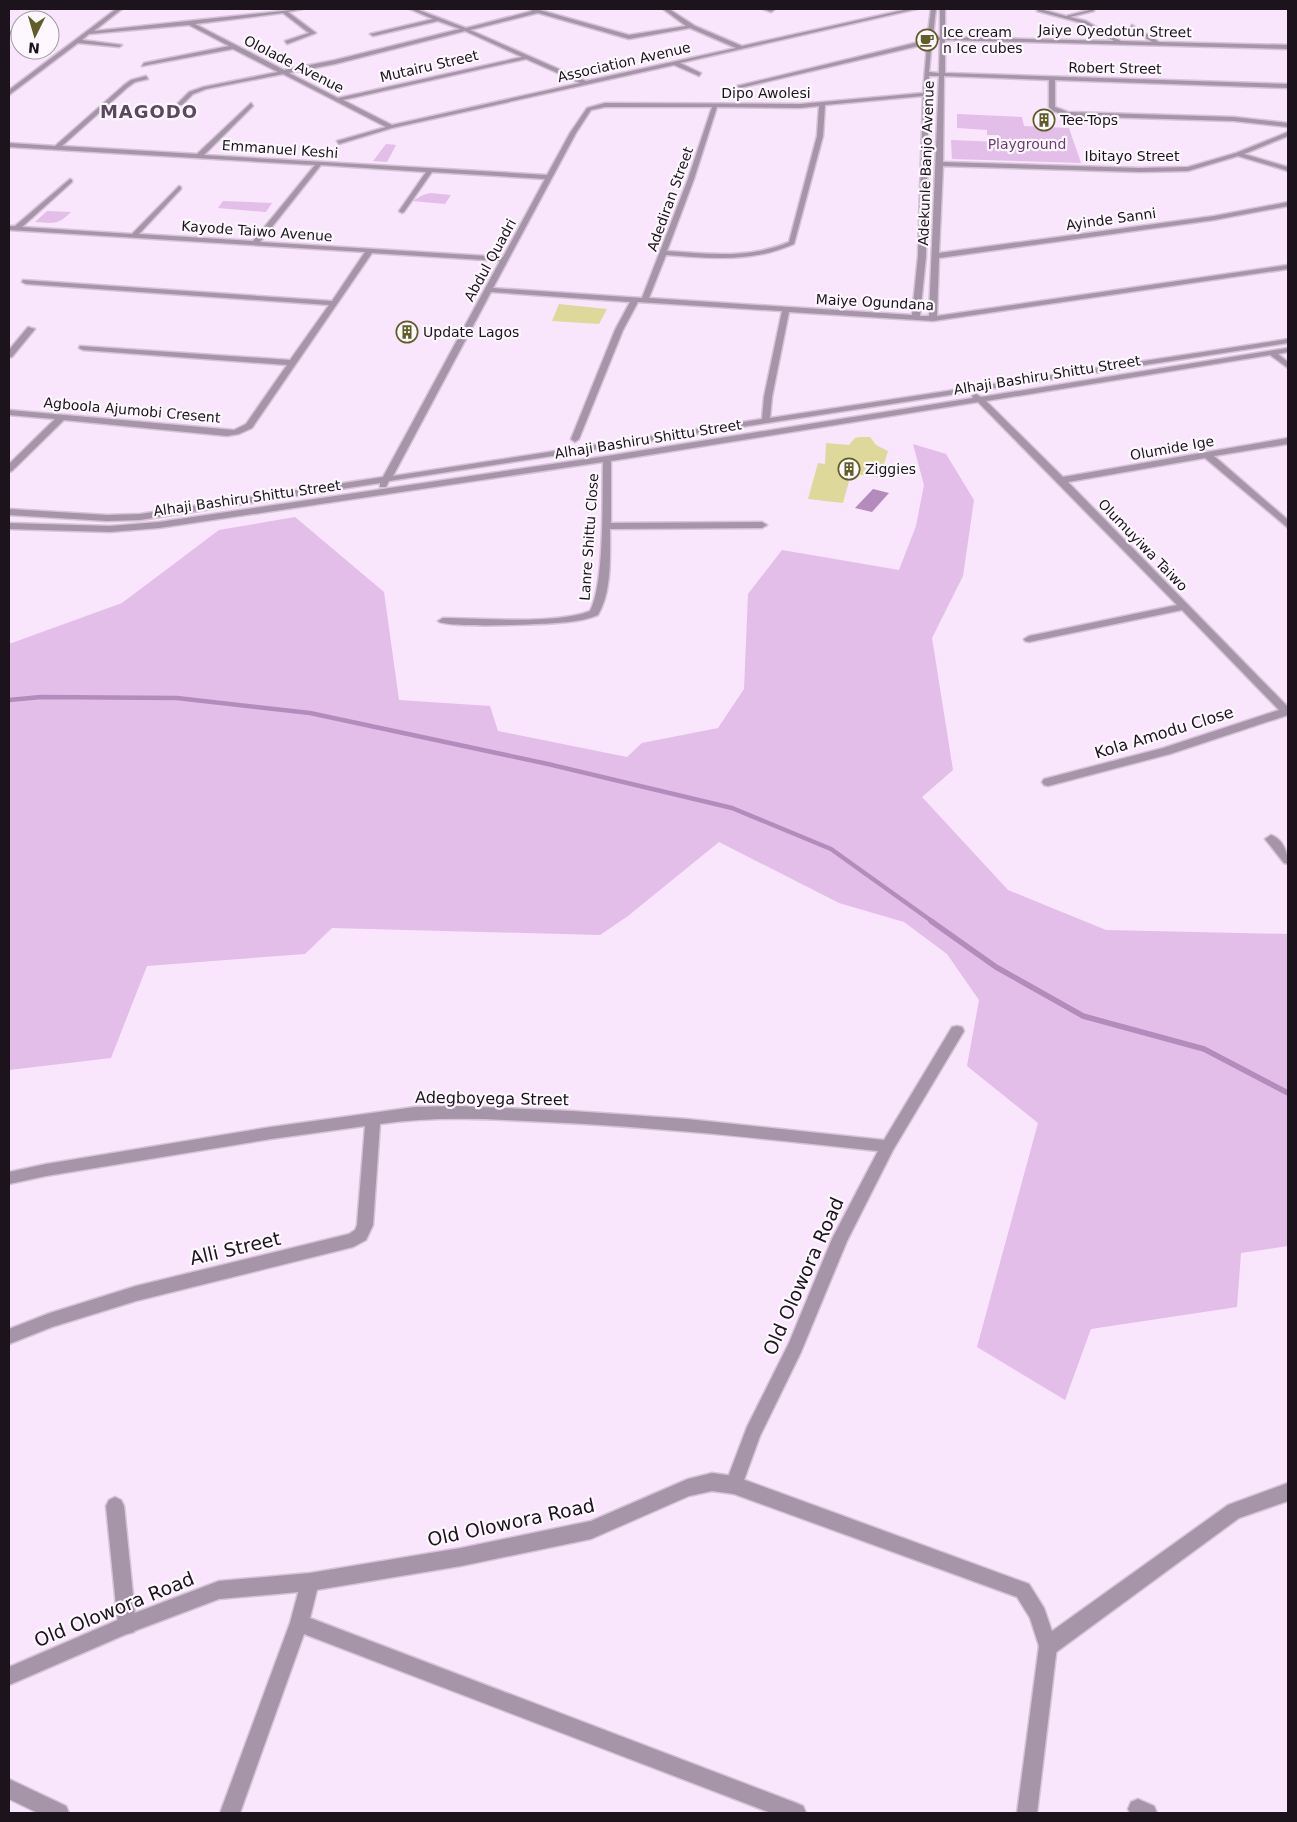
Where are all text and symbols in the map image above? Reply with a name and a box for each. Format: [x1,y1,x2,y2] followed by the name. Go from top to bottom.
[10,10,60,60] north arrow
[1037,22,1192,40] street label: Jaiye Oyedotun Street
[943,24,1023,56] place label: Ice cream n Ice cubes
[915,28,939,52] cafe icon: Ice cream n Ice cubes
[241,32,347,96] street label: Ololade Avenue
[27,39,40,56] text: N
[556,39,692,85] street label: Association Avenue
[378,47,480,85] street label: Mutairu Street
[1068,59,1162,77] street label: Robert Street
[915,80,937,246] street label: Adekunle Banjo Avenue
[721,85,811,101] street label: Dipo Awolesi
[100,101,198,122] district label: MAGODO
[1032,108,1056,132] building icon: Tee-Tops
[1059,112,1118,128] place label: Tee-Tops
[988,136,1066,152] park label: Playground
[221,137,339,161] street label: Emmanuel Keshi
[644,144,696,253] street label: Adediran Street
[1085,148,1180,164] street label: Ibitayo Street
[1065,205,1157,233] street label: Ayinde Sanni
[461,216,519,304] street label: Abdul Quadri
[181,218,333,244] street label: Kayode Taiwo Avenue
[815,291,935,313] street label: Maiye Ogundana
[395,320,419,344] building icon: Update Lagos
[423,324,519,340] place label: Update Lagos
[952,352,1142,398] street label: Alhaji Bashiru Shittu Street
[43,394,222,426] street label: Agboola Ajumobi Cresent
[553,416,743,462] street label: Alhaji Bashiru Shittu Street
[1129,433,1215,463] street label: Olumide Ige
[837,457,861,481] building icon: Ziggies
[865,461,916,477] place label: Ziggies
[577,473,601,601] street label: Lanre Shittu Close
[152,477,342,519] street label: Alhaji Bashiru Shittu Street
[1095,496,1191,594] street label: Olumuyiwa Taiwo
[1092,702,1236,763] street label: Kola Amodu Close
[415,1088,569,1109] street label: Adegboyega Street
[758,1194,848,1358] street label: Old Olowora Road
[187,1227,283,1269] street label: Alli Street
[425,1494,597,1550] street label: Old Olowora Road
[31,1567,197,1651] street label: Old Olowora Road

